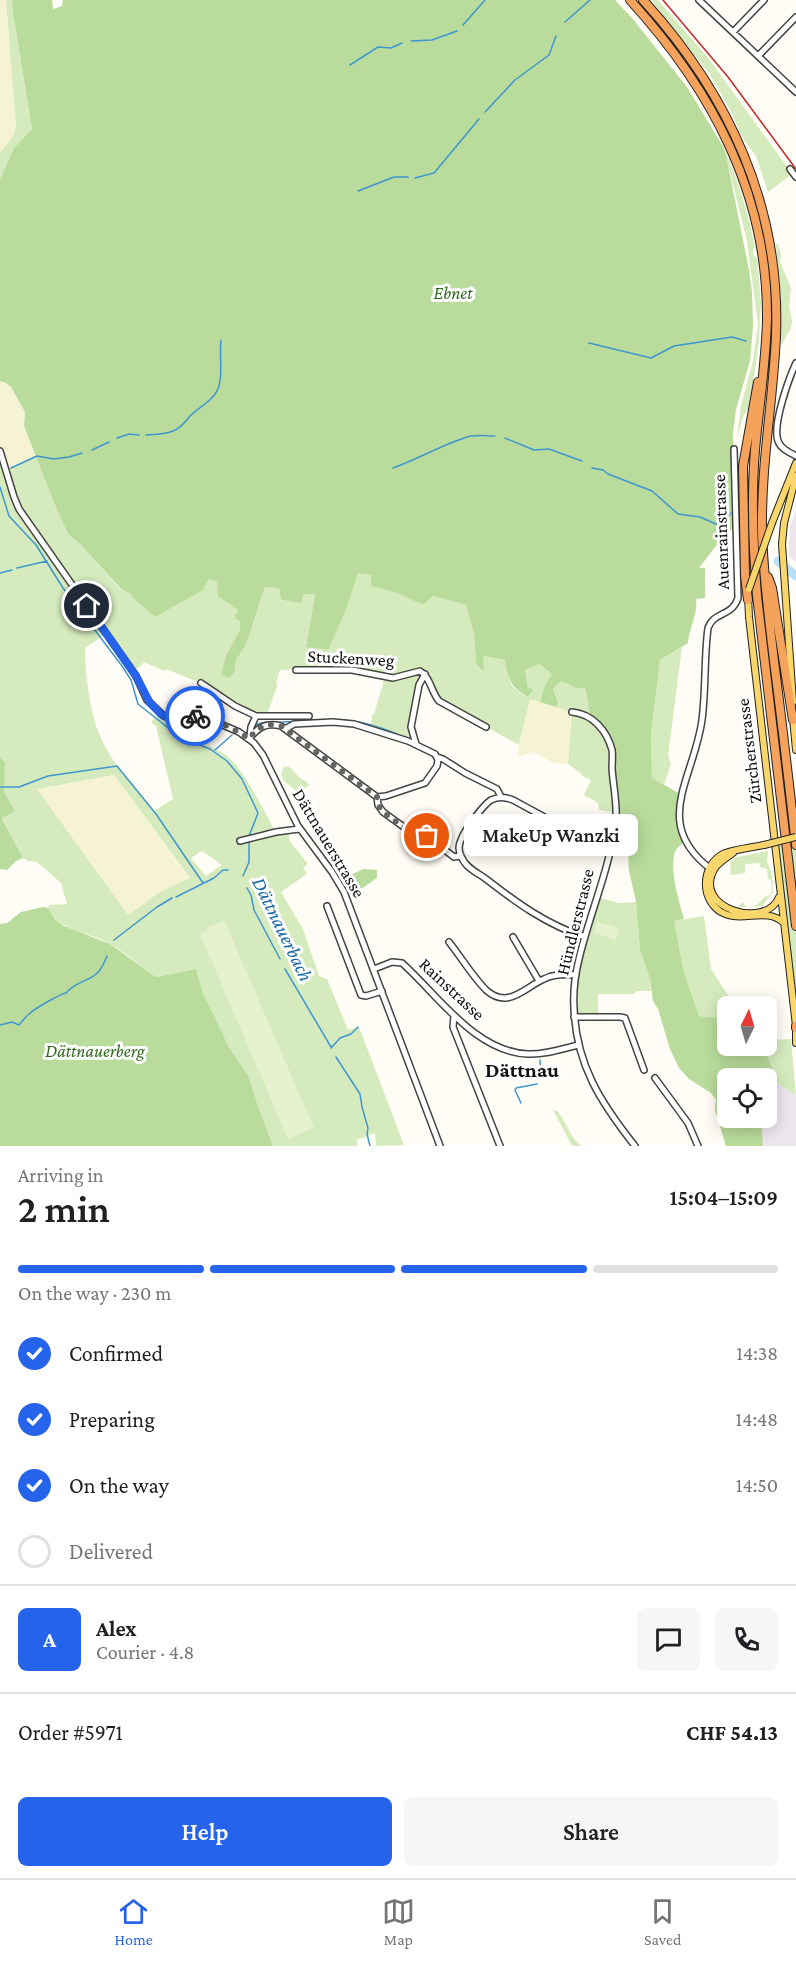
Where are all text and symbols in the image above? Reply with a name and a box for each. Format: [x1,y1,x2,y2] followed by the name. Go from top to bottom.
[434,283,473,303] park label: Ebnet
[709,474,733,590] street label: Auenrainstrasse
[61,580,112,631] pin
[70,589,103,622] icon: home
[307,646,395,670] street label: Stuckenweg
[165,686,225,746] courier
[733,697,765,805] street label: Zürcherstrasse
[179,700,212,733] icon: bike
[289,785,369,901] street label: Dättnauerstrasse
[401,810,452,861] pin
[463,815,637,857] callout: MakeUp Wanzki
[410,819,443,852] icon: bag
[482,824,620,846] text: MakeUp Wanzki
[552,867,598,977] street label: Hündlerstrasse
[248,873,318,985] water label: Dättnauerbach
[415,954,489,1024] street label: Rainstrasse
[717,996,777,1056] north arrow
[717,996,777,1128] map controls
[45,1041,146,1061] park label: Dättnauerberg
[485,1058,559,1082] district label: Dättnau
[717,1068,777,1128] button: locate
[18,1164,103,1186] text: Arriving in
[670,1185,778,1210] text: 15:04–15:09
[18,1187,110,1230] text: 2 min
[18,1282,171,1304] text: On the way · 230 m
[18,1337,51,1370] icon: check
[69,1341,163,1366] text: Confirmed
[736,1342,778,1364] text: 14:38
[18,1403,51,1436] icon: check
[69,1407,155,1432] text: Preparing
[736,1408,778,1430] text: 14:48
[18,1469,51,1502] icon: check
[69,1473,169,1498] text: On the way
[736,1474,778,1496] text: 14:50
[69,1539,153,1564] text: Delivered
[637,1608,700,1671] button: chat
[715,1608,778,1671] button: phone
[96,1616,137,1641] text: Alex
[43,1627,56,1652] text: A
[96,1641,194,1663] text: Courier · 4.8
[18,1720,123,1745] text: Order #5971
[686,1720,778,1745] text: CHF 54.13
[18,1797,392,1866] button: Help
[404,1797,778,1866] button: Share
[115,1895,153,1948] tab: Home
[382,1895,415,1948] tab: Map
[644,1895,681,1948] tab: Saved

